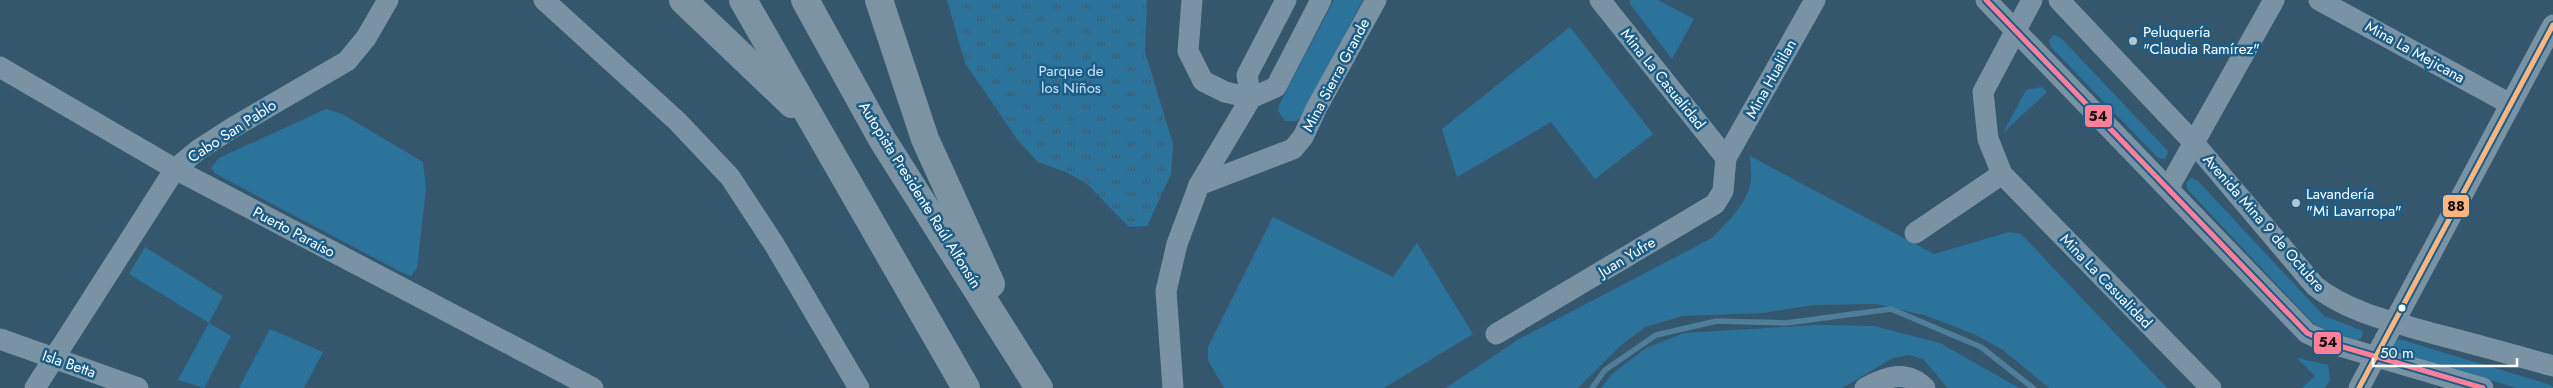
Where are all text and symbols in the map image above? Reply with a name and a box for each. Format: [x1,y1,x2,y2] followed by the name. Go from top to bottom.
[1297,14,1375,136] street label: Mina Sierra Grande
[2361,15,2469,89] street label: Mina La Mejicana
[2143,21,2260,60] place label: Peluquería "Claudia Ramírez"
[1615,24,1711,134] street label: Mina La Casualidad
[1740,35,1802,123] street label: Mina Hualilan
[2127,35,2139,47] marker: Peluquería "Claudia Ramírez"
[1039,60,1104,99] park label: Parque de los Niños
[183,94,281,168] street label: Cabo San Pablo
[853,97,987,293] street label: Autopista Presidente Raúl Alfonsín
[2084,104,2113,128] line badge: 54
[2089,106,2108,126] text: 54
[2198,149,2330,297] street label: Avenida Mina 9 de Octubre
[2306,183,2402,222] place label: Lavandería "Mi Lavarropa"
[2442,194,2470,218] line badge: 88
[2447,196,2465,216] text: 88
[2290,197,2302,209] marker: Lavandería "Mi Lavarropa"
[249,201,339,263] street label: Puerto Paraíso
[2055,229,2157,333] street label: Mina La Casualidad
[1593,231,1660,284] street label: Juan Yufre
[2397,303,2407,313] unlabelled marker
[2313,331,2342,355] line badge: 54
[2319,332,2338,352] text: 54
[2373,336,2517,368] scale bar
[2380,342,2414,364] text: 50 m
[39,345,99,383] street label: Isla Betta

